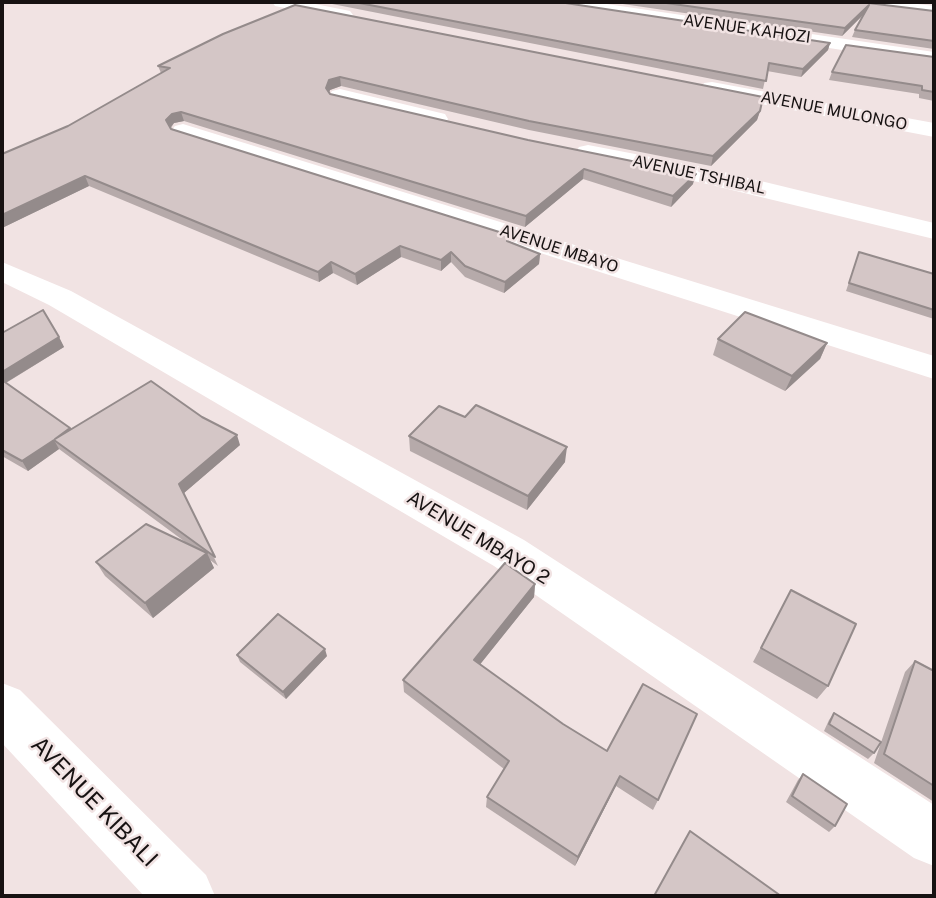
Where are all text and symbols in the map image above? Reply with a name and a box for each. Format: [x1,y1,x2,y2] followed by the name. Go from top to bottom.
[682,11,812,47] street label: AVENUE KAHOZI
[759,87,909,135] street label: AVENUE MULONGO
[631,152,767,198] street label: AVENUE TSHIBAL
[497,221,621,277] street label: AVENUE MBAYO
[403,486,553,590] street label: AVENUE MBAYO 2
[25,731,163,873] street label: AVENUE KIBALI

